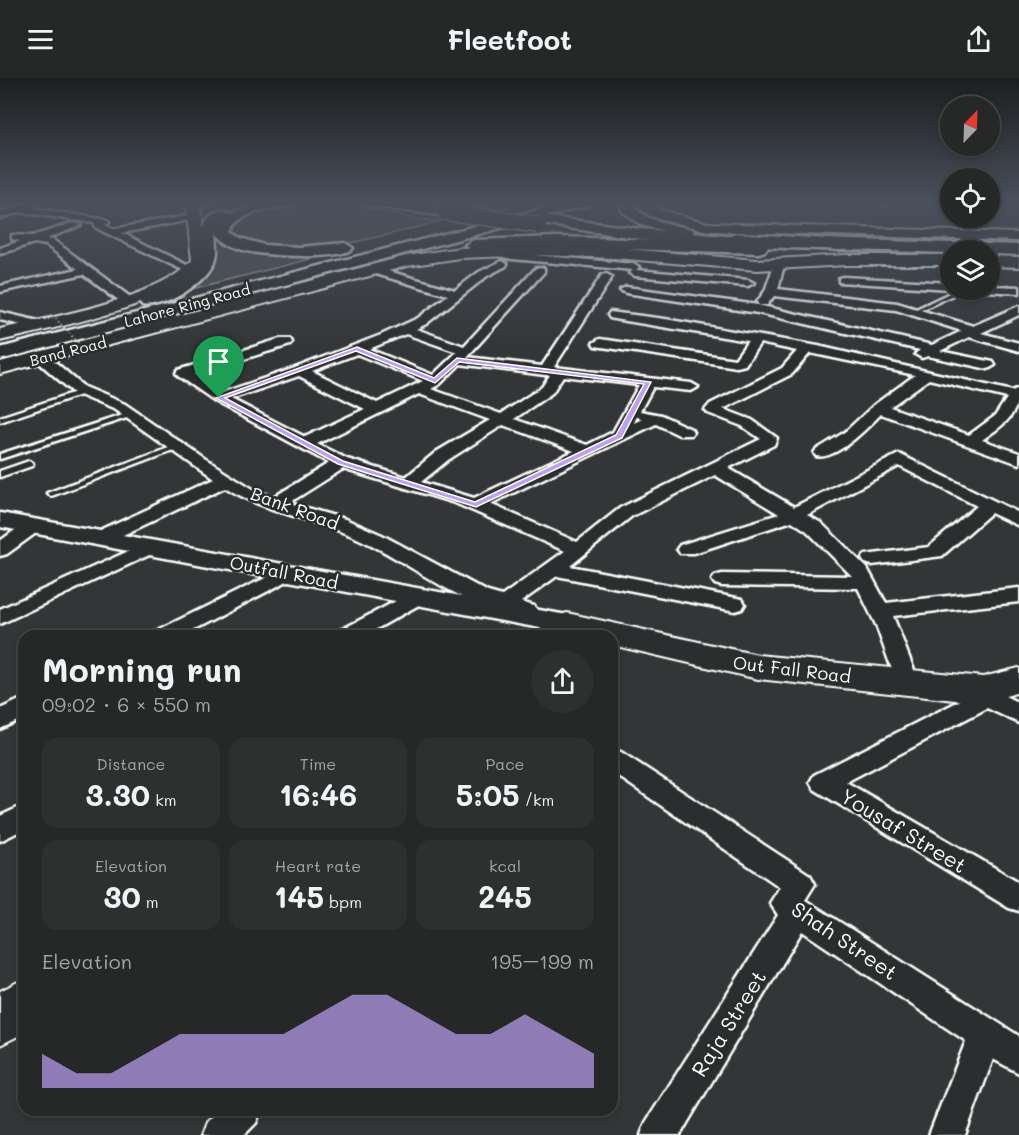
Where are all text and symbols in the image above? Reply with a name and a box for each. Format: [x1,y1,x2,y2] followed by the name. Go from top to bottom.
[447,22,572,57] text: Fleetfoot
[24,23,57,56] icon: menu
[962,23,995,56] icon: share
[940,96,1000,156] north arrow
[940,96,1000,300] map controls
[940,168,1000,228] button: locate
[940,240,1000,300] button: layers
[122,279,252,331] street label: Lahore Ring Road
[27,332,109,370] street label: Band Road
[193,336,244,398] pin
[202,345,235,378] icon: arrive
[247,481,343,535] street label: Bank Road
[228,550,340,594] street label: Outfall Road
[42,647,242,690] text: Morning run
[531,650,594,713] button: share
[732,650,852,688] street label: Out Fall Road
[42,691,211,717] text: 09:02 · 6 × 550 m
[97,753,165,774] text: Distance
[300,753,336,774] text: Time
[485,753,525,774] text: Pace
[86,774,150,814] text: 3.30
[279,774,357,814] text: 16:46
[456,774,520,814] text: 5:05
[836,782,972,878] street label: Yousaf Street
[150,789,176,810] text: km
[520,789,554,810] text: /km
[95,855,167,876] text: Elevation
[275,855,361,876] text: Heart rate
[489,855,521,876] text: kcal
[103,876,141,916] text: 30
[274,876,324,916] text: 145
[478,876,532,916] text: 245
[141,891,159,912] text: m
[324,891,362,912] text: bpm
[787,895,903,985] street label: Shah Street
[42,948,132,974] text: Elevation
[490,948,594,974] text: 195–199 m
[685,965,771,1081] street label: Raja Street

